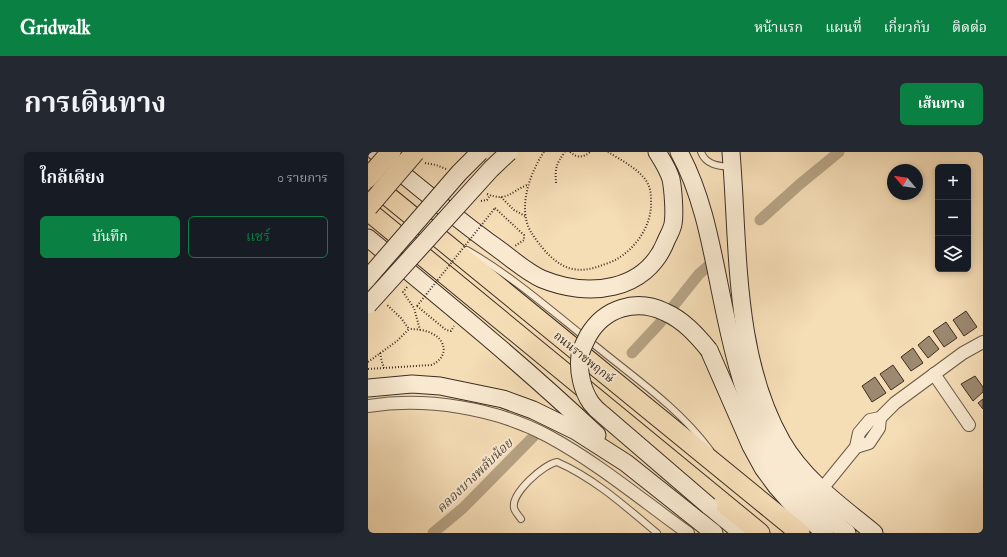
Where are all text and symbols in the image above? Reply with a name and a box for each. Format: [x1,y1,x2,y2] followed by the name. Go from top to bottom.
[20,16,91,40] text: Gridwalk
[754,19,803,36] text: หน้าแรก
[825,19,862,36] text: แผนที่
[884,19,930,36] text: เกี่ยวกับ
[952,19,987,36] text: ติดต่อ
[900,83,983,125] button: เส้นทาง
[24,86,166,121] text: การเดินทาง
[887,164,923,200] north arrow
[935,164,971,272] map controls
[935,164,971,200] button: +
[40,167,105,188] text: ใกล้เคียง
[277,170,328,186] text: 0 รายการ
[935,200,971,236] button: −
[40,216,180,258] button: บันทึก
[188,216,328,258] button: แชร์
[935,236,971,272] button: layers
[550,328,618,387] street label: ถนนราชพฤกษ์
[433,434,517,516] water label: คลองบางพลับน้อย

